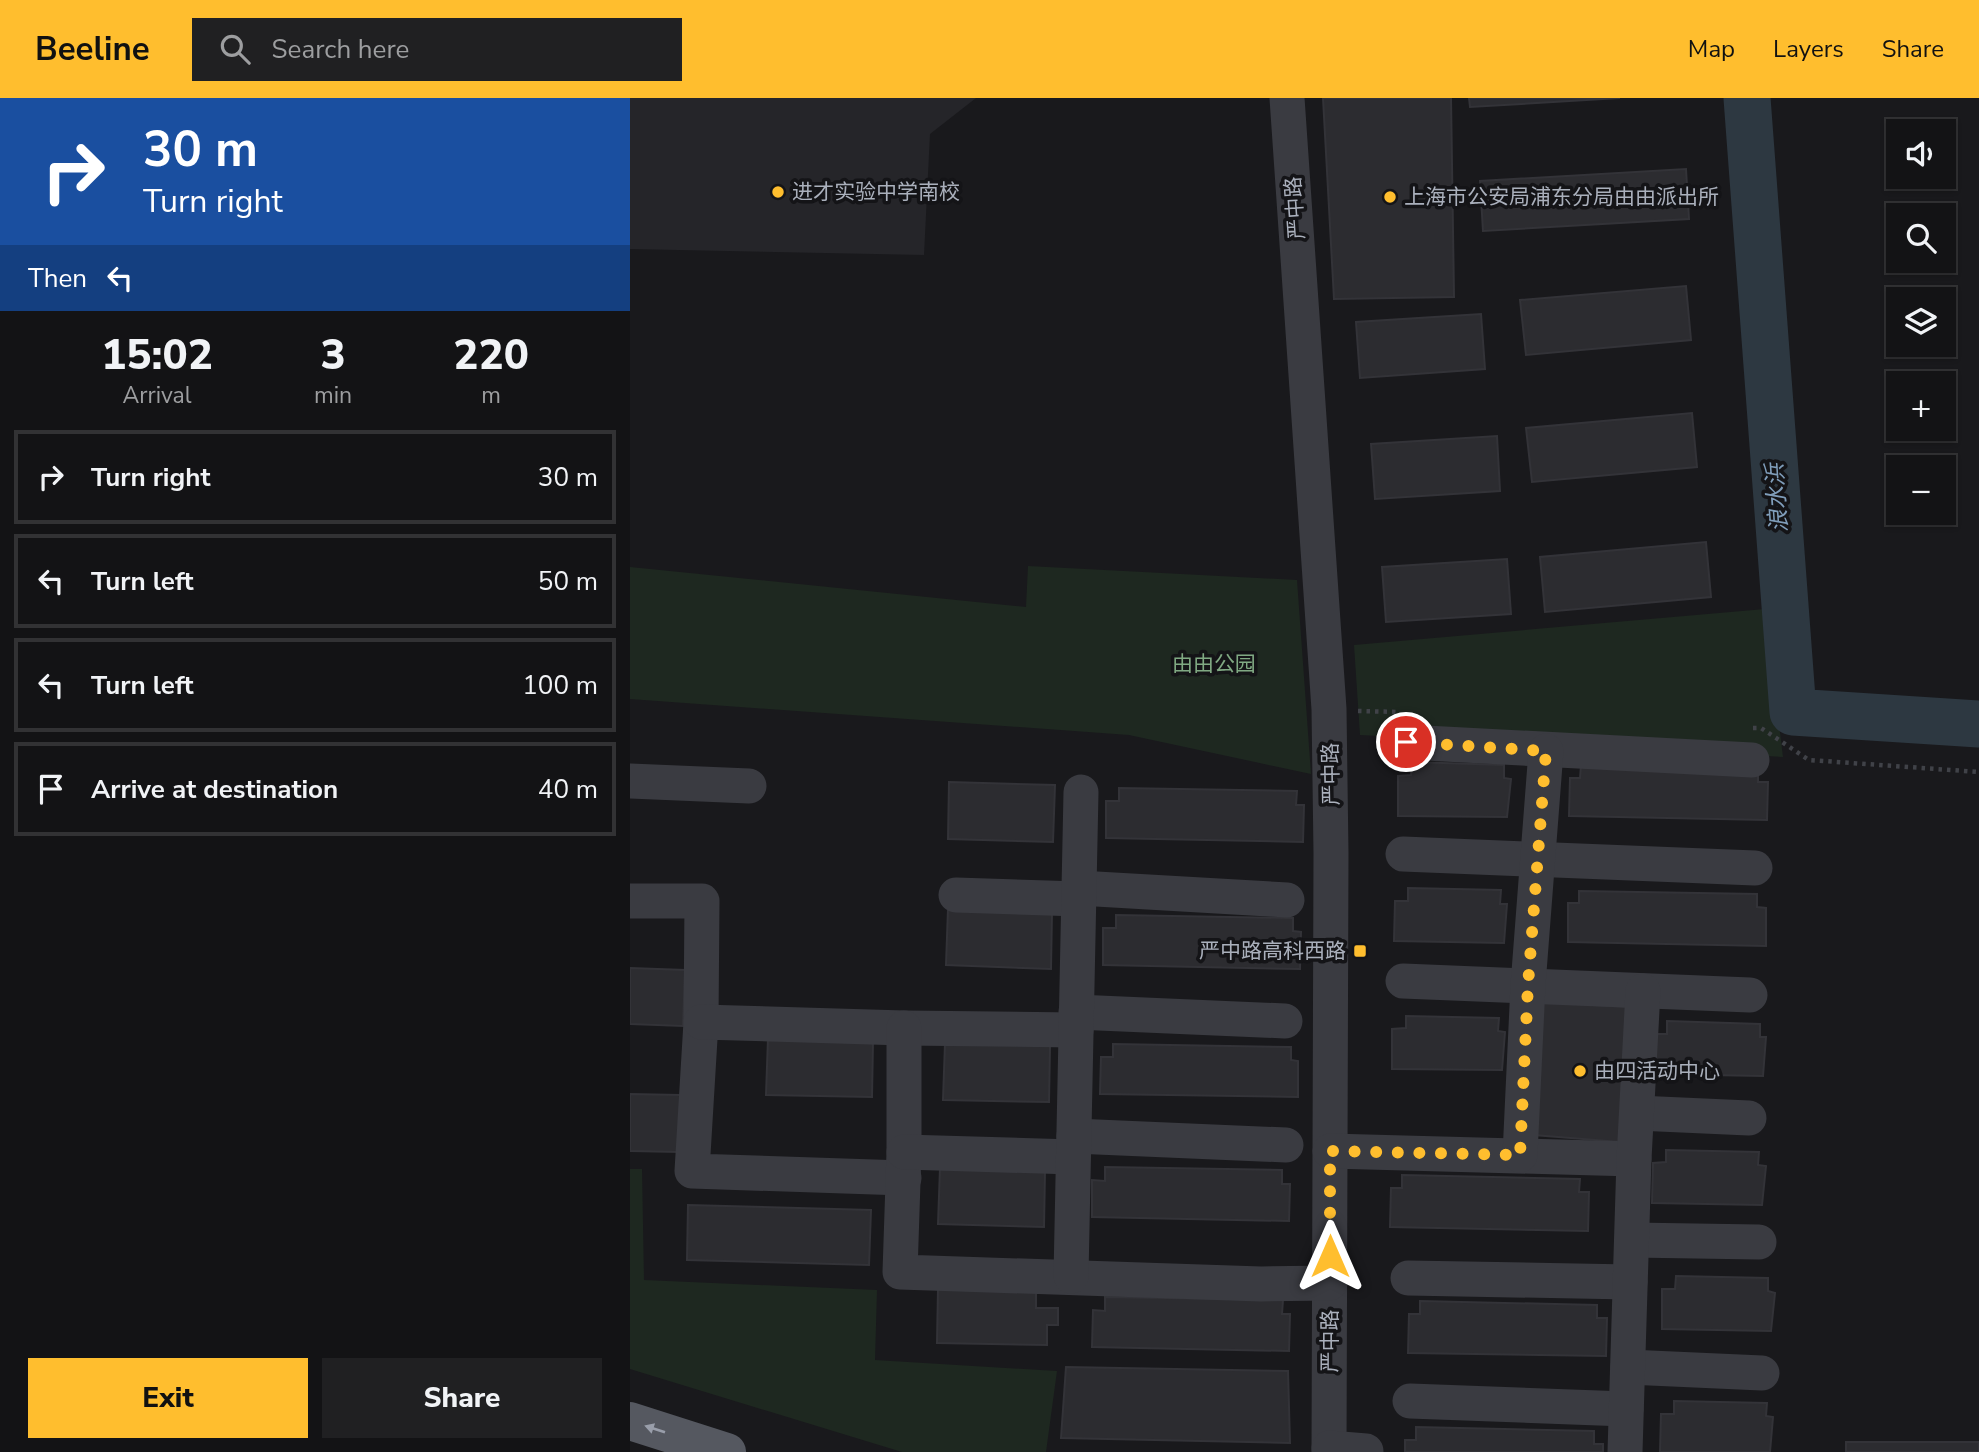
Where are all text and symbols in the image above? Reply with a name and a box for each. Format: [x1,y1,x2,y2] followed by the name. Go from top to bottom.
[192,18,682,81] search box
[35,27,150,72] text: Beeline
[216,30,254,68] icon: search
[272,32,409,67] text: Search here
[1688,33,1735,65] text: Map
[1773,33,1844,65] text: Layers
[1882,33,1944,65] text: Share
[143,116,258,183] text: 30 m
[1886,119,1956,525] map controls
[1886,119,1956,189] button: sound
[28,126,119,217] icon: right
[1279,176,1311,240] street label: 严中路
[792,178,960,206] place label: 进才实验中学南校
[143,180,283,223] text: Turn right
[1404,183,1719,211] place label: 上海市公安局浦东分局由由派出所
[770,184,786,200] marker: 进才实验中学南校
[1382,189,1398,205] marker: 上海市公安局浦东分局由由派出所
[1886,203,1956,273] button: search
[101,259,139,297] icon: left
[28,261,87,296] text: Then
[1886,287,1956,357] button: layers
[101,327,213,384] text: 15:02
[320,327,346,384] text: 3
[453,327,529,384] text: 220
[1886,371,1956,441] button: +
[122,380,192,411] text: Arrival
[314,380,352,411] text: min
[481,380,501,411] text: m
[1886,455,1956,525] button: −
[32,458,70,496] icon: right
[91,460,210,495] text: Turn right
[538,460,598,495] text: 30 m
[1759,461,1795,533] water label: 浪水浜
[32,562,70,600] icon: left
[91,564,194,599] text: Turn left
[538,564,598,599] text: 50 m
[1172,650,1256,678] park label: 由由公园
[32,666,70,704] icon: left
[91,668,194,703] text: Turn left
[522,668,598,703] text: 100 m
[1376,712,1436,772] pin
[1387,723,1425,761] icon: arrive
[1316,742,1346,806] street label: 严中路
[32,770,70,808] icon: arrive
[91,772,338,807] text: Arrive at destination
[538,772,598,807] text: 40 m
[1199,937,1346,965] place label: 严中路高科西路
[1352,943,1368,959] marker: 严中路高科西路
[1594,1057,1720,1085] place label: 由四活动中心
[1572,1063,1588,1079] marker: 由四活动中心
[1293,1219,1367,1293] position arrow
[1316,1310,1344,1373] street label: 严中路
[28,1358,308,1438] button: Exit
[322,1358,602,1438] button: Share
[645,1423,666,1434] one-way arrow

